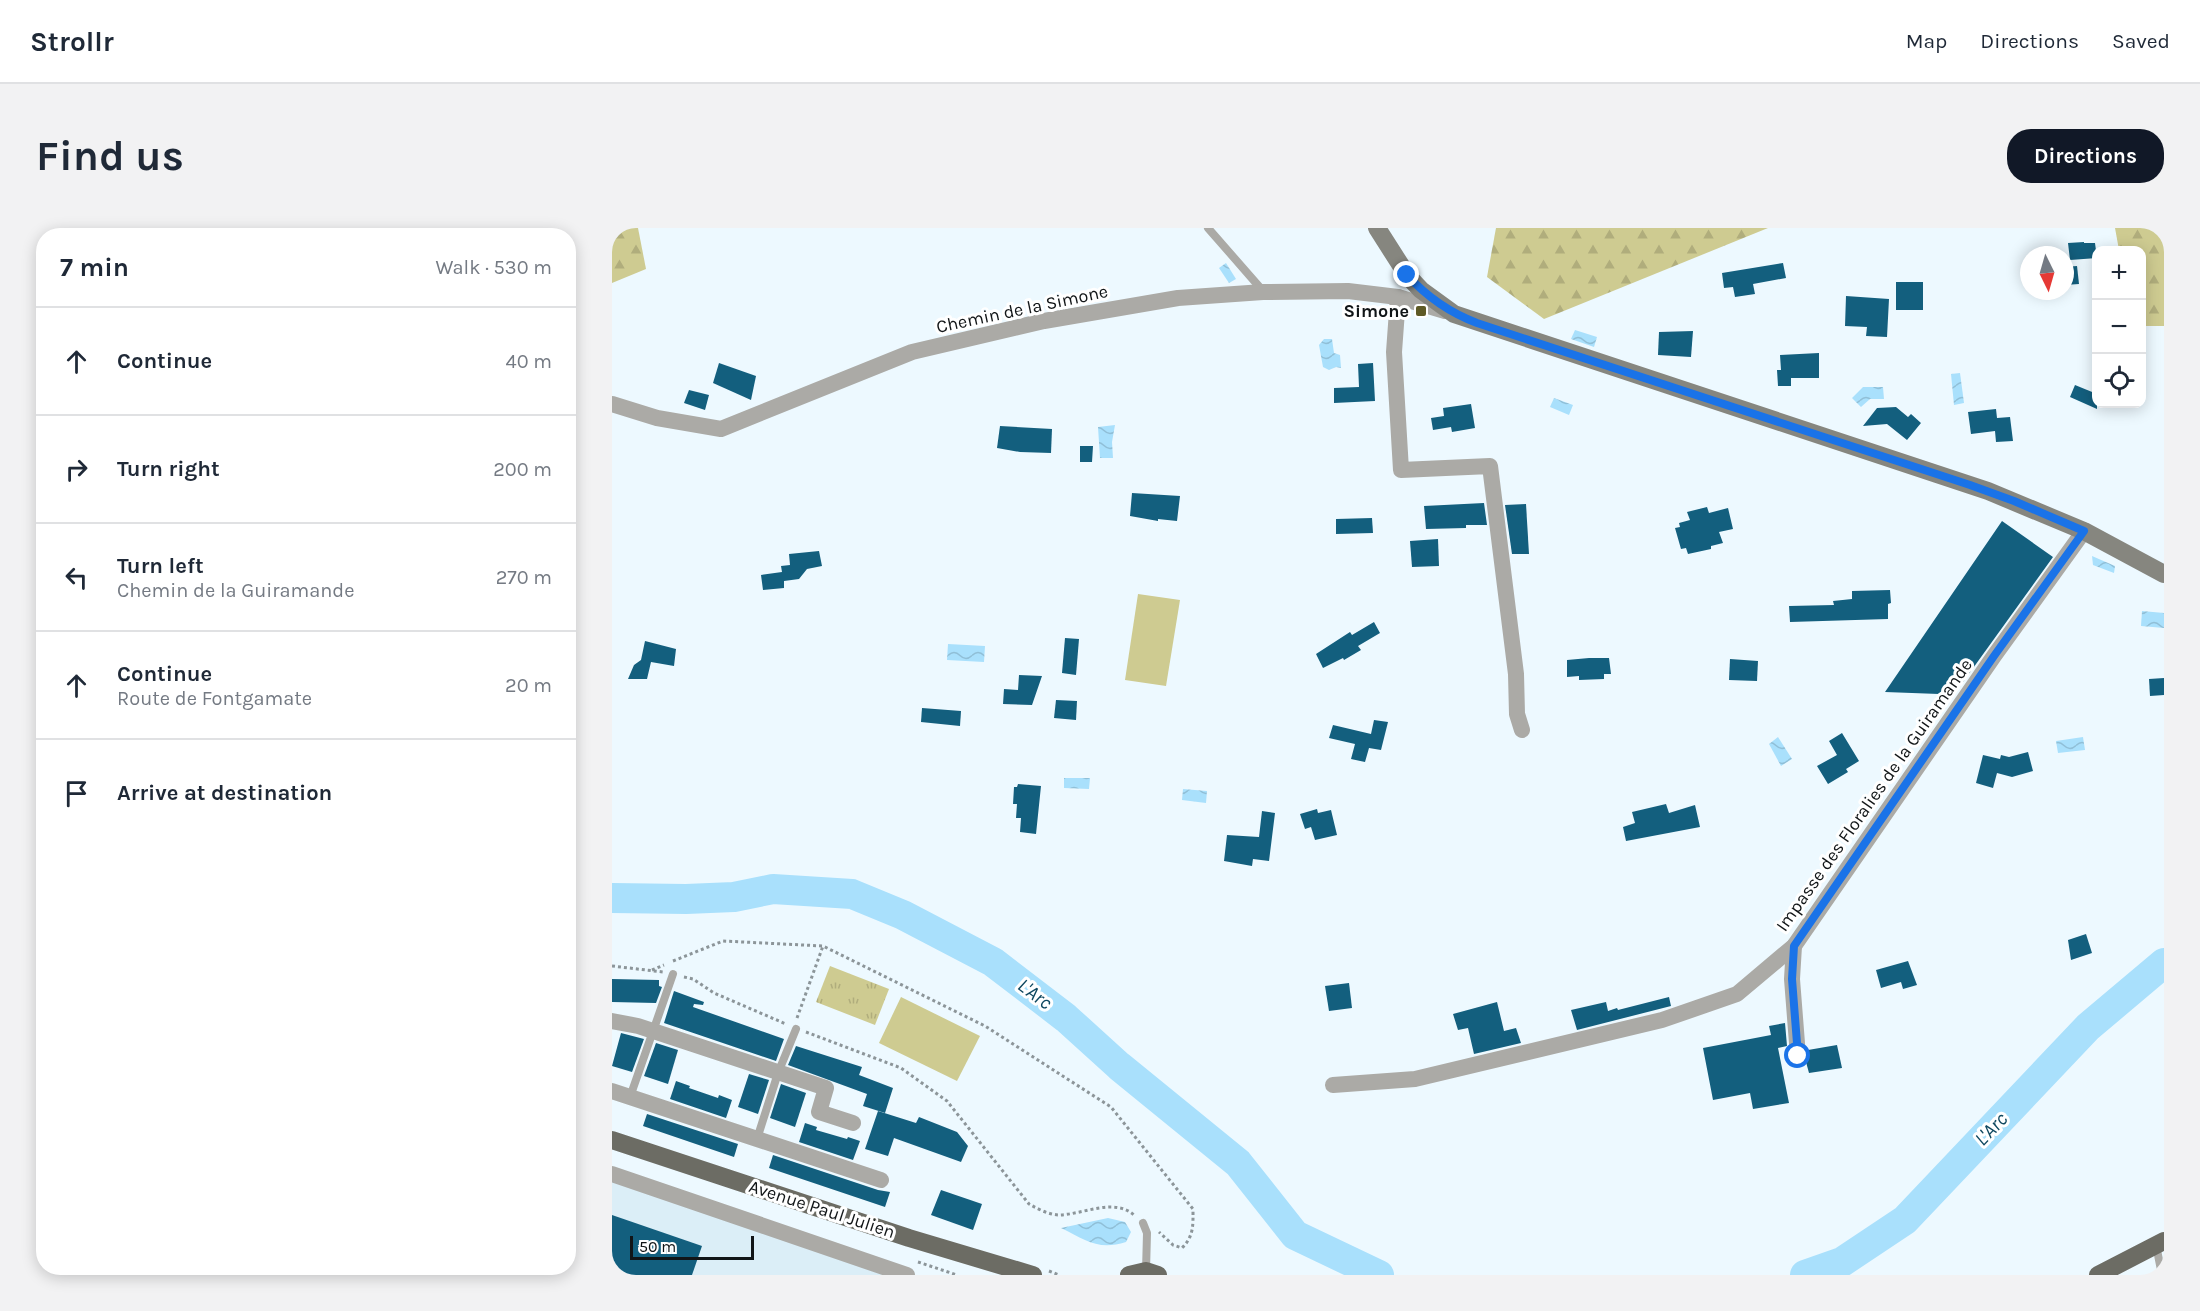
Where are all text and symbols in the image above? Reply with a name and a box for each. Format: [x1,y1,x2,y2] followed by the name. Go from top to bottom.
[30,25,114,58] text: Strollr
[1906,29,1947,53] text: Map
[1980,29,2079,53] text: Directions
[2112,29,2170,53] text: Saved
[2007,129,2164,183] button: Directions
[36,131,184,181] text: Find us
[2020,246,2074,300] north arrow
[2092,246,2146,408] map controls
[2092,246,2146,300] button: +
[60,252,129,283] text: 7 min
[435,256,552,279] text: Walk · 530 m
[1393,261,1419,287] route end
[934,280,1110,338] street label: Chemin de la Simone
[1344,300,1409,322] place label: Simone
[2092,300,2146,354] button: −
[1414,304,1428,318] marker: Simone
[60,345,93,378] icon: ahead
[117,348,212,374] text: Continue
[506,350,552,373] text: 40 m
[2092,354,2146,408] button: locate
[60,453,93,486] icon: right
[117,456,220,482] text: Turn right
[493,458,552,481] text: 200 m
[117,553,204,579] text: Turn left
[60,561,93,594] icon: left
[496,566,552,589] text: 270 m
[117,579,354,602] text: Chemin de la Guiramande
[1771,654,1977,936] street label: Impasse des Floralies de la Guiramande
[117,661,212,687] text: Continue
[60,669,93,702] icon: ahead
[505,674,552,697] text: 20 m
[117,687,312,710] text: Route de Fontgamate
[60,777,93,810] icon: arrive
[117,780,332,806] text: Arrive at destination
[1013,974,1057,1014] water label: L'Arc
[1784,1042,1810,1068] route start
[1970,1108,2012,1150] water label: L'Arc
[746,1175,898,1243] street label: Avenue Paul Julien
[630,1233,754,1260] scale bar
[639,1237,676,1256] text: 50 m

